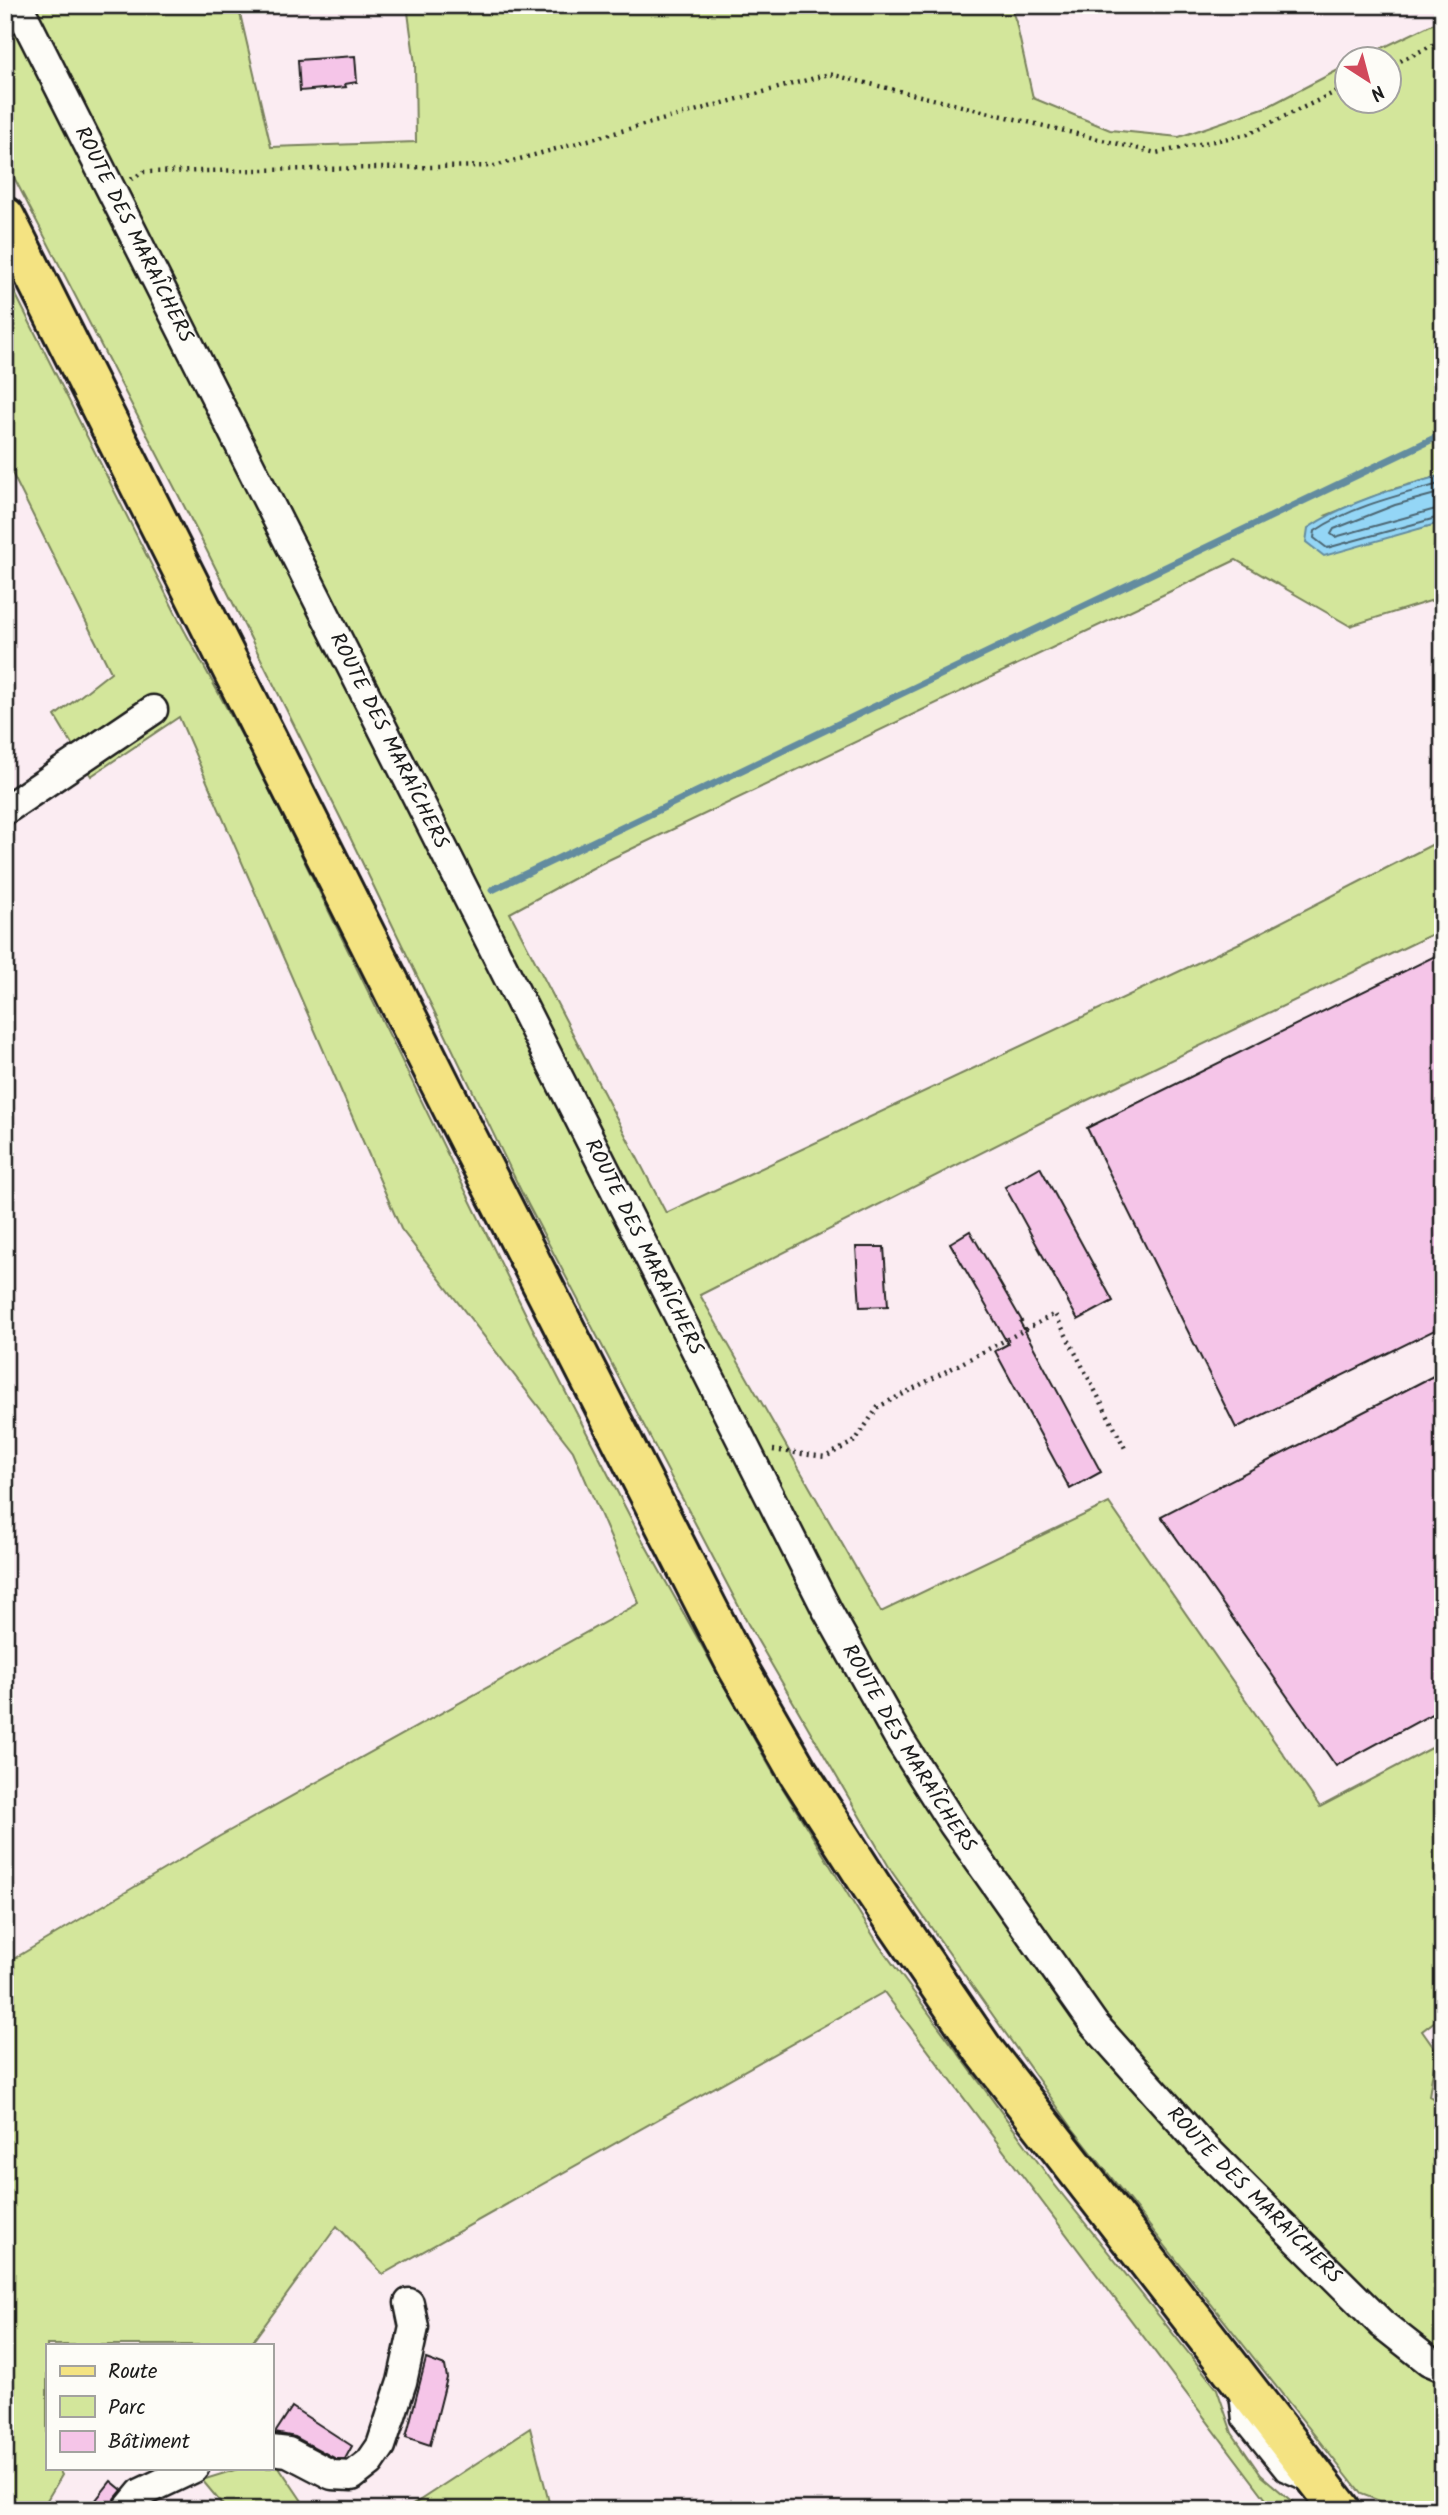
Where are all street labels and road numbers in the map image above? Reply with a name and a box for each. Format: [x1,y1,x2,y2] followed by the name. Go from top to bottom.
[65,121,202,348] street label: ROUTE DES MARAÎCHERS
[320,627,457,855] street label: ROUTE DES MARAÎCHERS
[576,1133,712,1361] street label: ROUTE DES MARAÎCHERS
[833,1638,985,1859] street label: ROUTE DES MARAÎCHERS
[1158,2099,1349,2292] street label: ROUTE DES MARAÎCHERS

